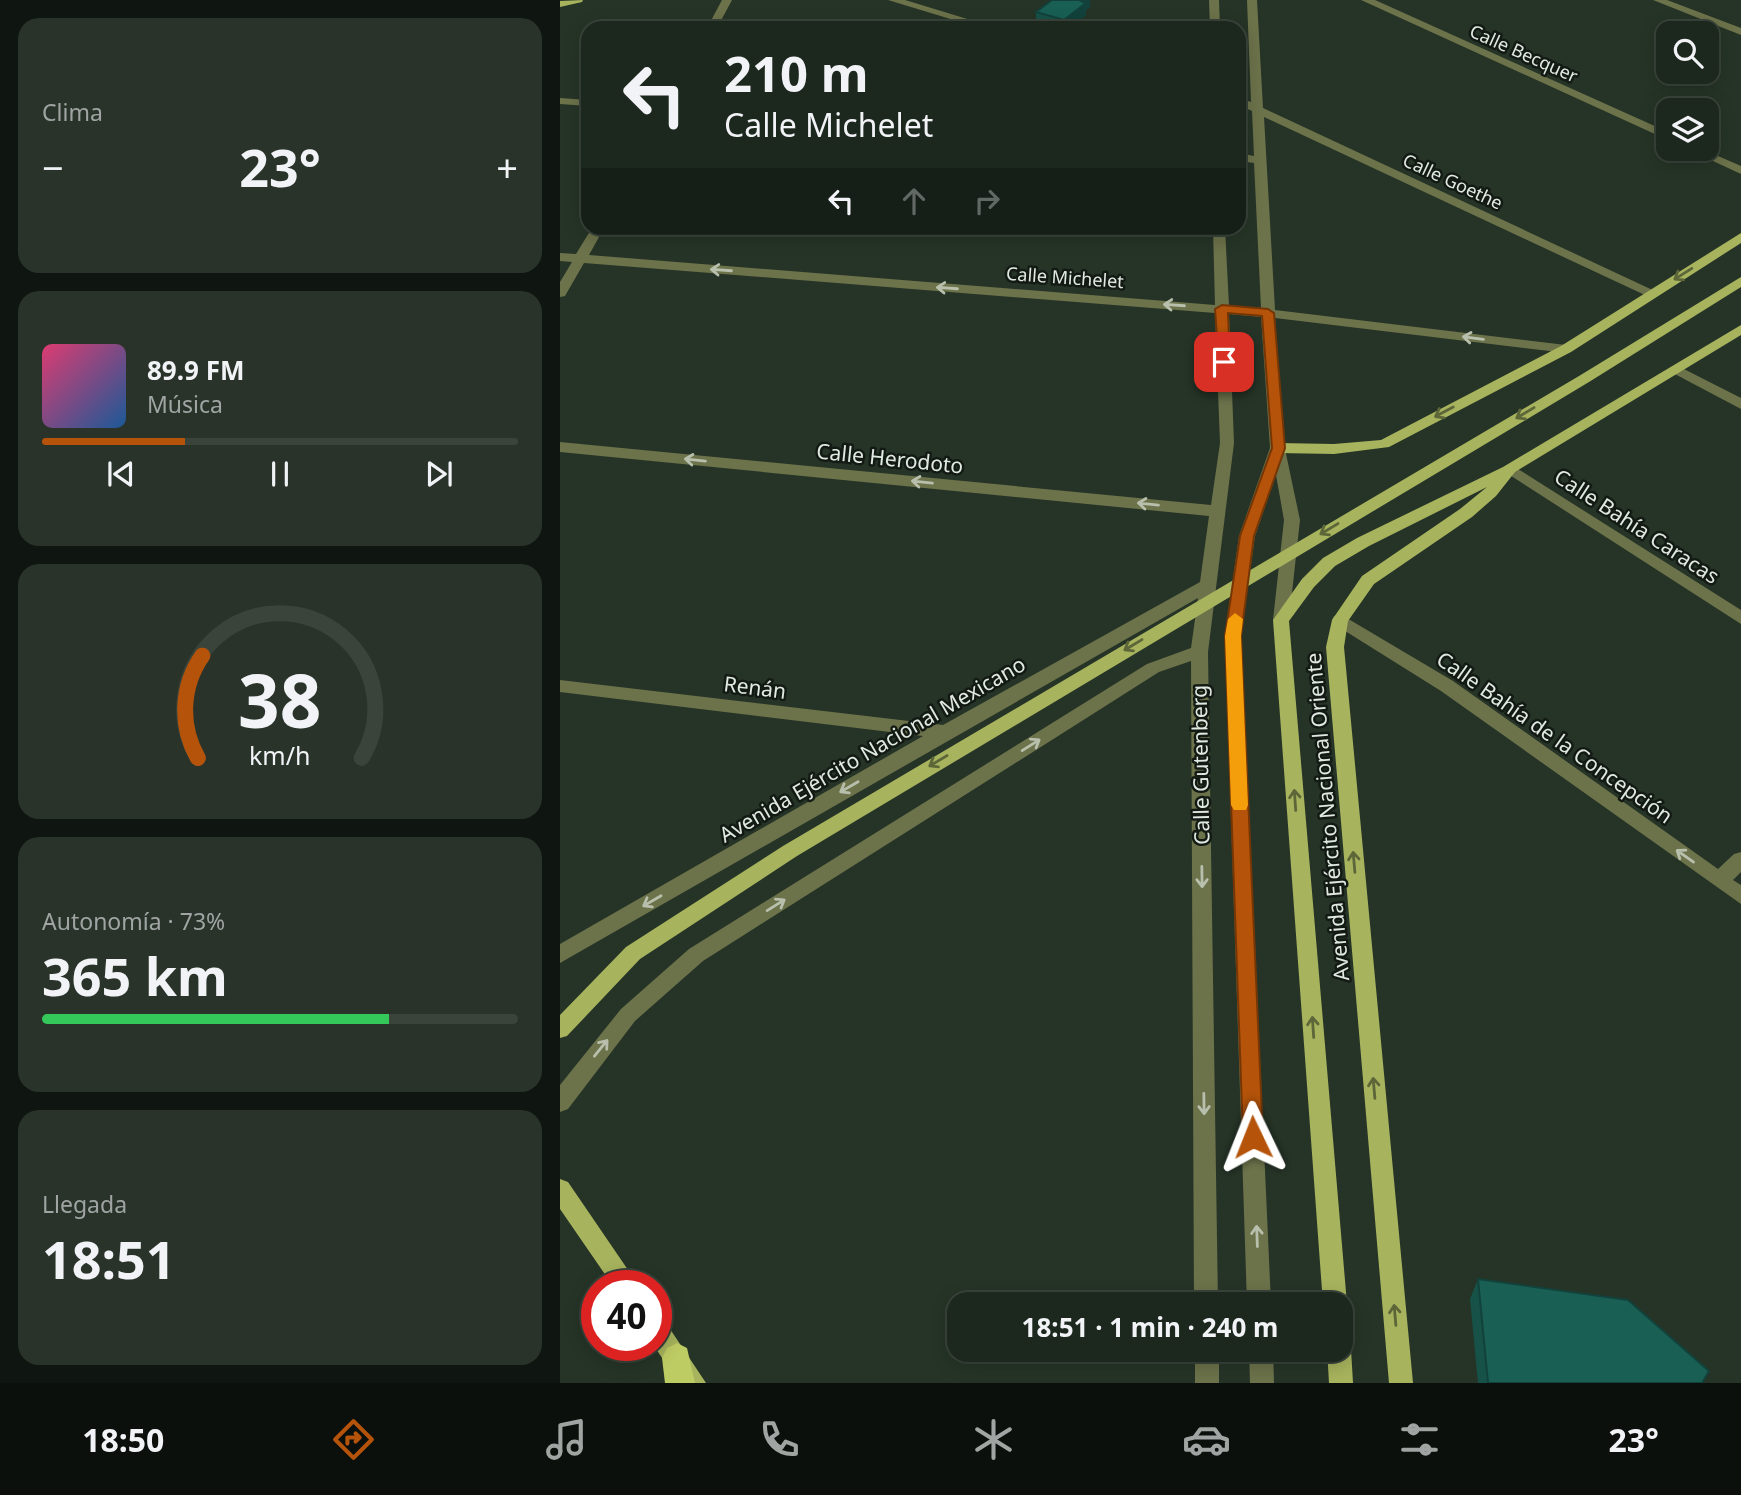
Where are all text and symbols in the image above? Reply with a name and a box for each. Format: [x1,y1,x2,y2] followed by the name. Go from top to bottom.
[1466,18,1582,88] street label: Calle Becquer
[1656,21,1719,161] map controls
[1656,21,1719,84] button: search
[724,40,869,106] text: 210 m
[609,49,700,140] icon: left
[42,96,103,128] text: Clima
[1656,98,1719,161] button: layers
[724,103,933,146] text: Calle Michelet
[239,131,321,202] text: 23°
[42,141,64,193] text: −
[496,141,518,193] text: +
[1399,147,1507,215] street label: Calle Goethe
[822,182,860,220] icon: left
[895,182,933,220] icon: ahead
[968,182,1006,220] icon: right
[1005,261,1125,293] street label: Calle Michelet
[710,263,732,276] one-way arrow
[1674,267,1694,281] one-way arrow
[936,281,959,294] one-way arrow
[1164,298,1186,311] one-way arrow
[1463,331,1485,344] one-way arrow
[1194,332,1254,392] pin
[1205,343,1243,381] icon: arrive
[147,352,244,388] text: 89.9 FM
[147,388,223,420] text: Música
[1434,406,1455,419] one-way arrow
[1515,407,1535,421] one-way arrow
[815,436,965,480] street label: Calle Herodoto
[685,454,707,467] one-way arrow
[102,455,140,493] icon: previous
[261,455,299,493] icon: pause
[420,455,458,493] icon: next
[1549,462,1725,590] street label: Calle Bahía Caracas
[911,475,934,488] one-way arrow
[1137,497,1160,510] one-way arrow
[1319,523,1340,536] one-way arrow
[1124,638,1144,652] one-way arrow
[1431,645,1679,829] street label: Calle Bahía de la Concepción
[238,650,322,749] text: 38
[714,650,1030,848] street label: Avenida Ejército Nacional Mexicano
[1299,652,1355,982] street label: Avenida Ejército Nacional Oriente
[722,669,788,705] street label: Renán
[1185,685,1215,845] street label: Calle Gutenberg
[249,737,311,771] text: km/h
[1021,737,1040,752] one-way arrow
[928,755,948,769] one-way arrow
[840,781,860,795] one-way arrow
[1288,789,1301,812] one-way arrow
[1676,849,1695,863] one-way arrow
[1347,851,1360,874] one-way arrow
[1195,865,1208,888] one-way arrow
[643,894,663,908] one-way arrow
[766,898,785,912] one-way arrow
[42,905,225,937] text: Autonomía · 73%
[42,940,228,1011] text: 365 km
[1306,1016,1319,1038] one-way arrow
[594,1039,609,1058] one-way arrow
[1368,1078,1381,1100] one-way arrow
[1197,1092,1211,1115] one-way arrow
[1216,1100,1290,1174] position arrow
[42,1188,127,1220] text: Llegada
[42,1223,176,1294] text: 18:51
[1250,1224,1263,1247] one-way arrow
[581,1270,672,1361] speed limit sign: 40
[1388,1304,1401,1327] one-way arrow
[1022,1309,1278,1345] text: 18:51 · 1 min · 240 m
[329,1415,378,1464] icon: directions
[542,1415,591,1464] icon: music
[755,1415,804,1464] icon: phone
[969,1415,1018,1464] icon: climate
[1182,1415,1231,1464] icon: car
[1395,1415,1444,1464] icon: filters
[82,1418,164,1461] text: 18:50
[1609,1418,1659,1461] text: 23°

